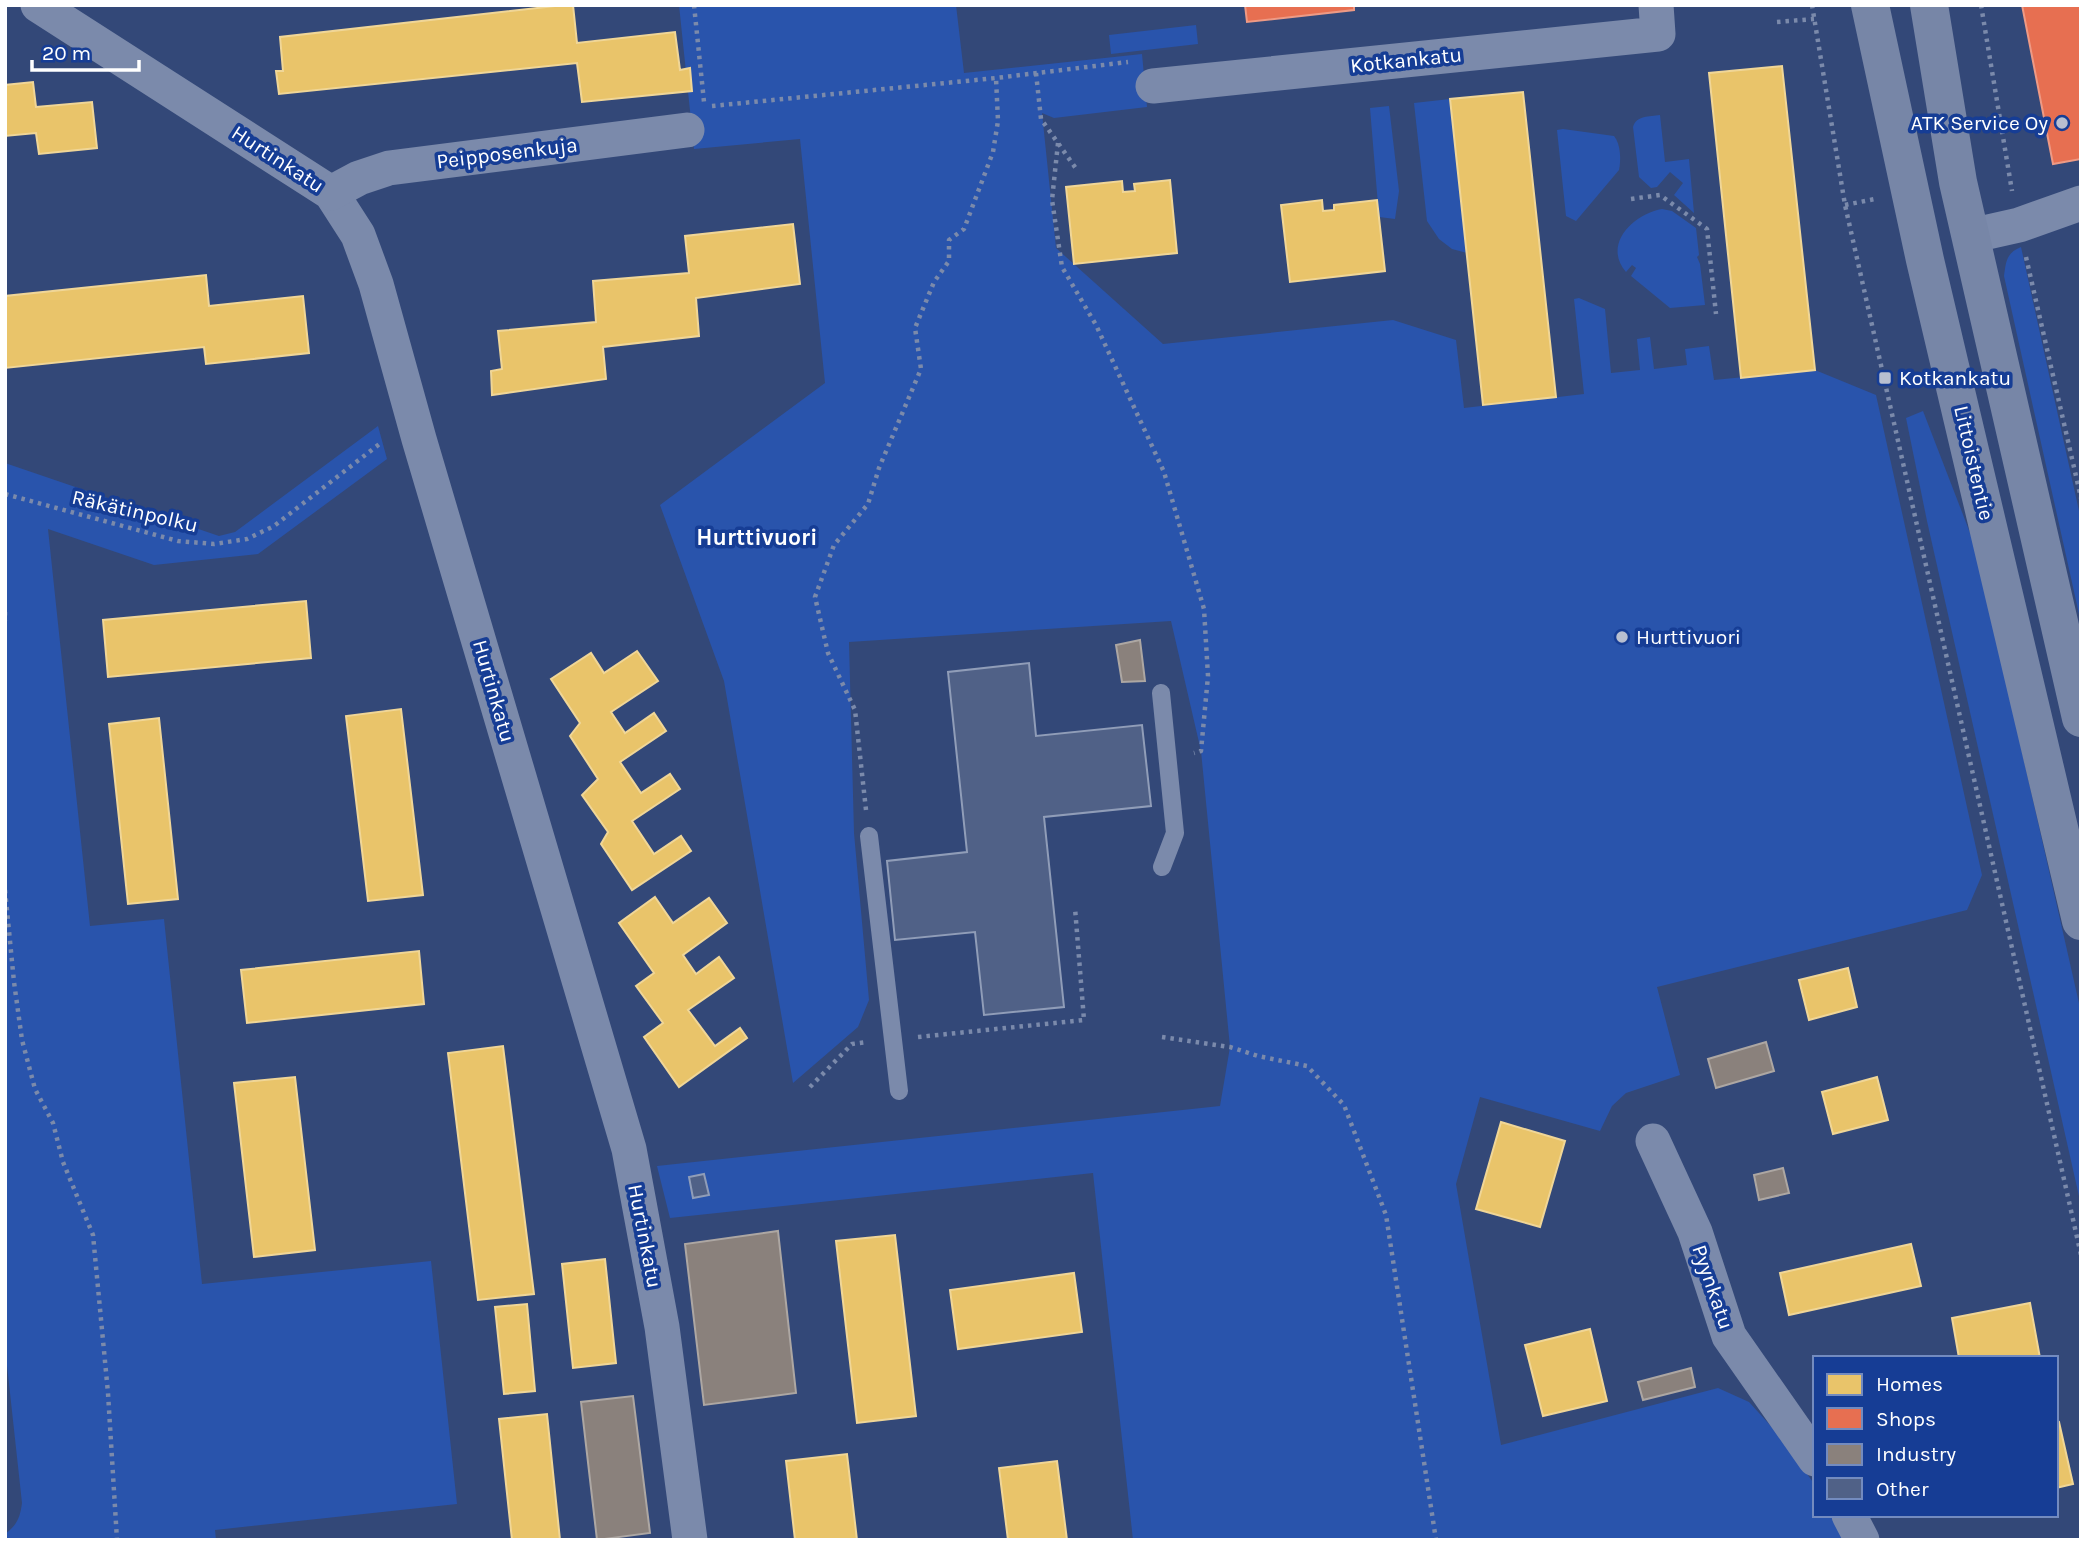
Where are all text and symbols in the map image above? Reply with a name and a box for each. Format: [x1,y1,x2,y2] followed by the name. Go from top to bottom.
[32,28,138,72] scale bar
[42,41,91,65] text: 20 m
[1349,42,1463,78] street label: Kotkankatu
[1911,111,2048,135] place label: ATK Service Oy
[2054,115,2070,131] marker: ATK Service Oy
[227,120,329,198] street label: Hurtinkatu
[435,132,579,174] street label: Peipposenkuja
[1899,366,2011,390] place label: Kotkankatu
[1877,370,1893,386] marker: Kotkankatu
[1949,403,1999,523] street label: Littoistentie
[70,485,200,537] street label: Räkätinpolku
[696,524,818,551] district label: Hurttivuori
[1636,625,1741,649] place label: Hurttivuori
[1614,629,1630,645] marker: Hurttivuori
[468,637,520,745] street label: Hurtinkatu
[623,1182,667,1290] street label: Hurtinkatu
[1687,1242,1739,1332] street label: Pyynkatu
[1813,1356,2058,1517] legend
[1876,1372,1943,1396] text: Homes
[1876,1407,1936,1431] text: Shops
[1876,1442,1956,1466] text: Industry
[1876,1477,1929,1501] text: Other

